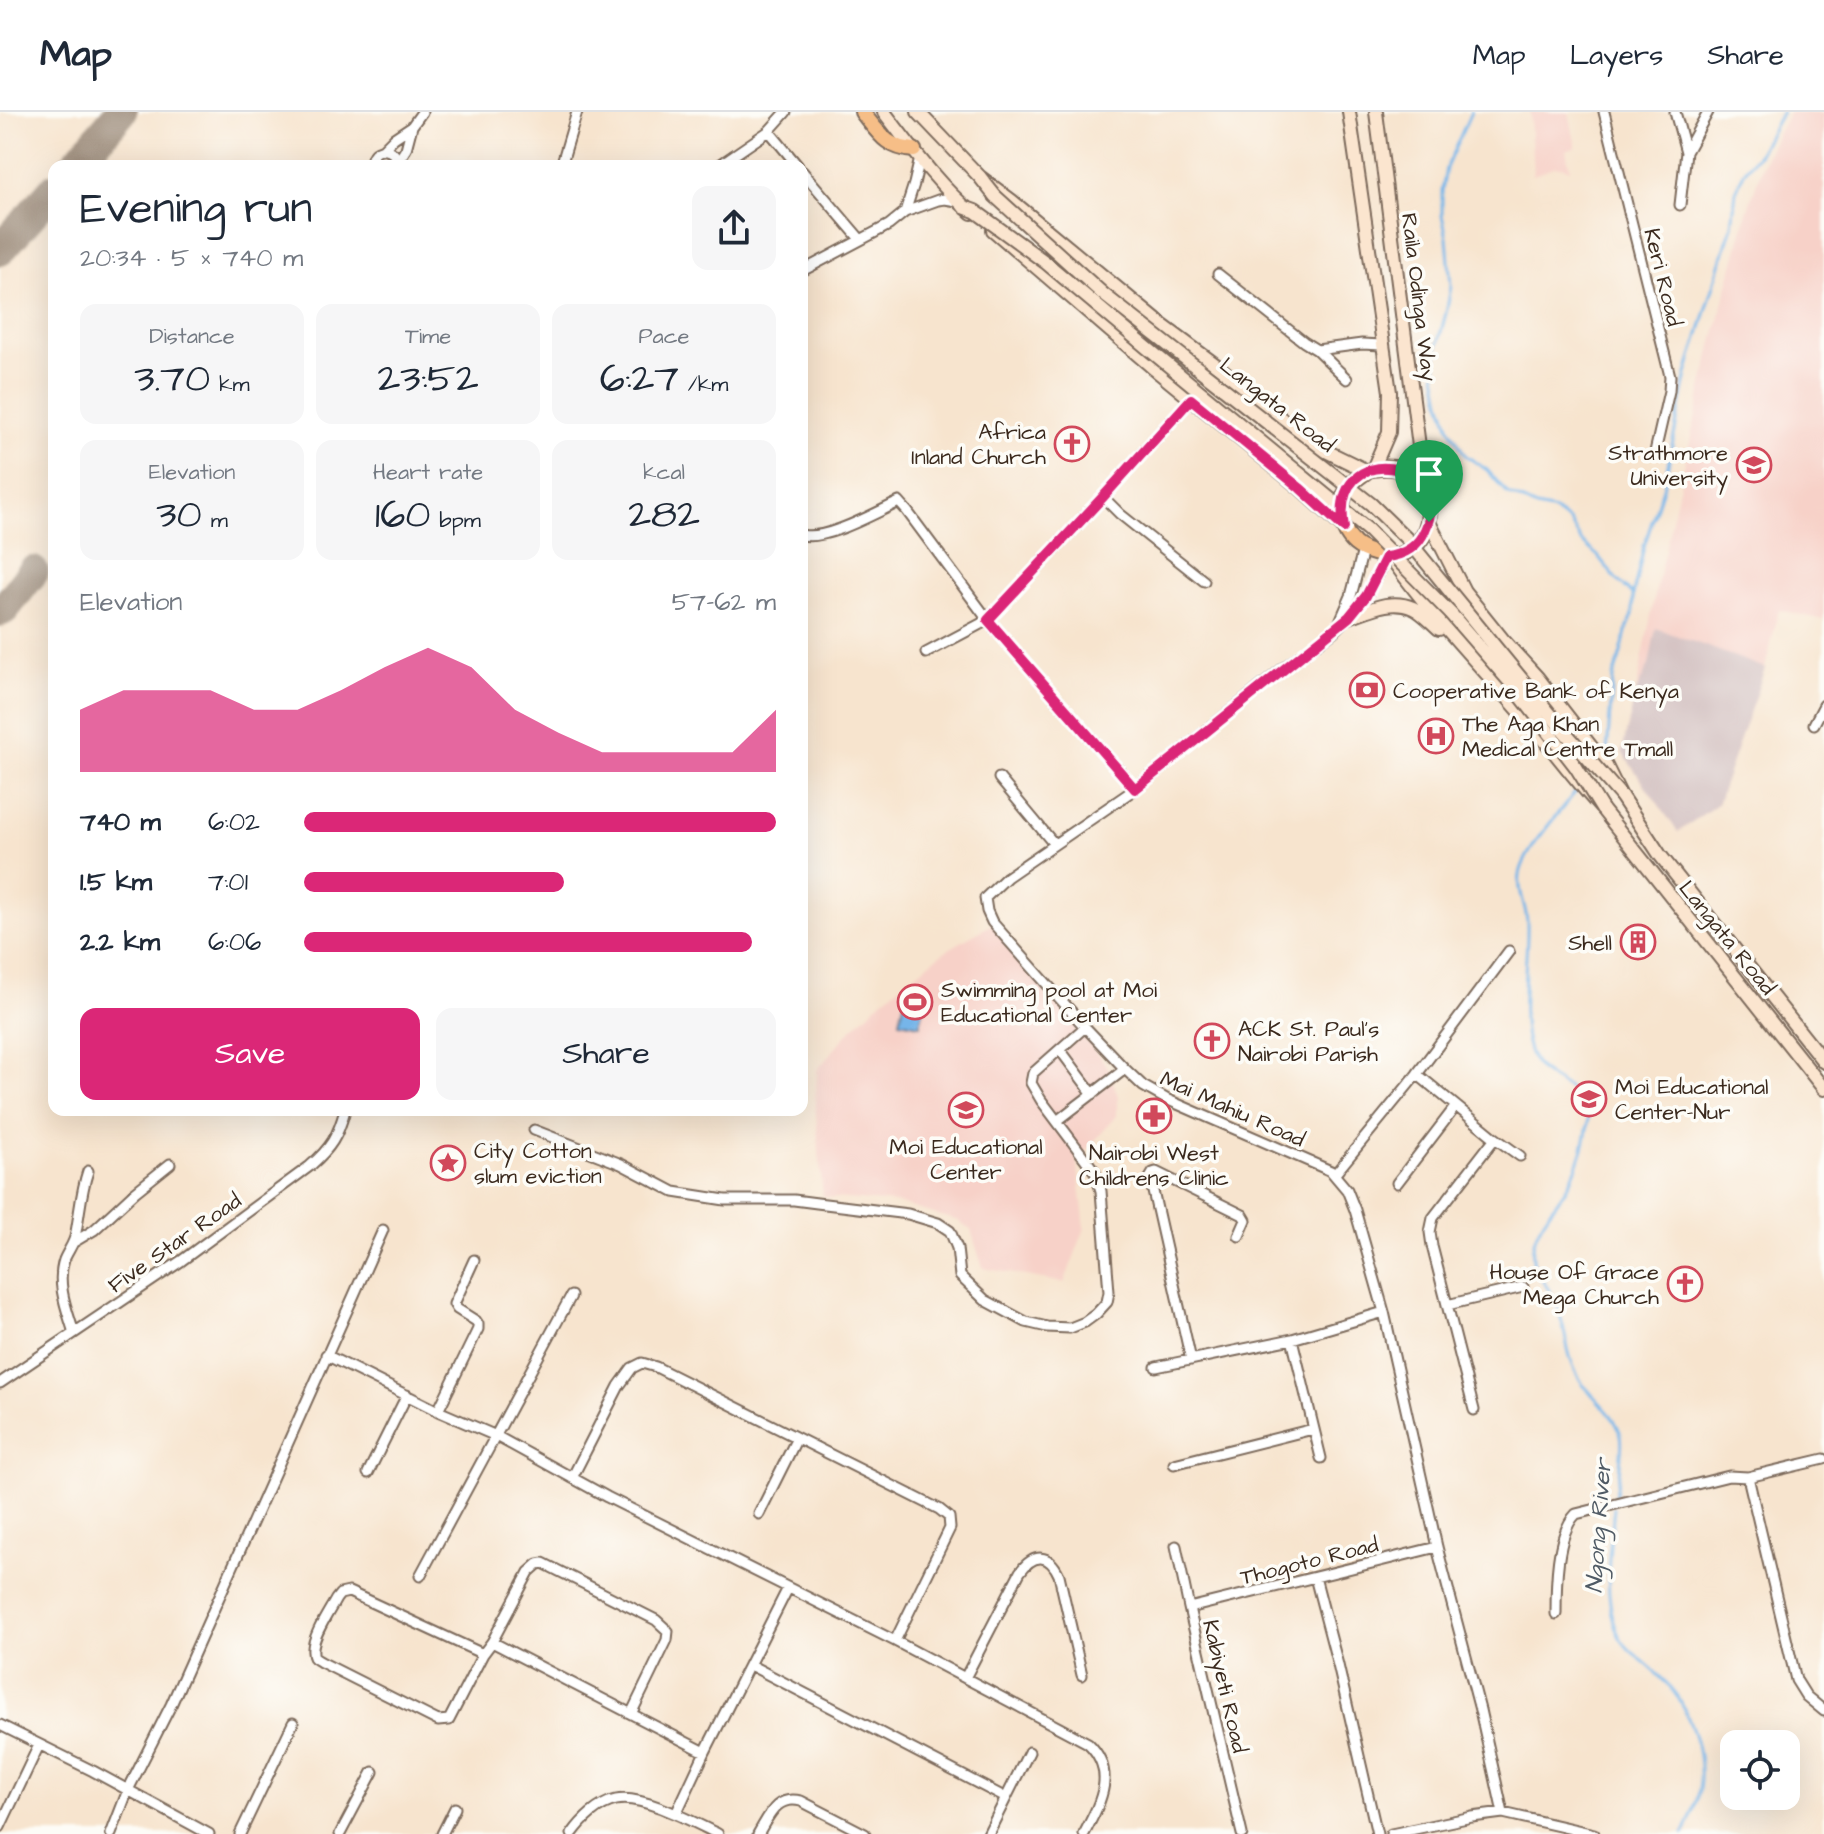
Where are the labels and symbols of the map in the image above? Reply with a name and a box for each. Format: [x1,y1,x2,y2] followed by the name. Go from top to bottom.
[1392,211,1444,383] street label: Raila Odinga Way
[1635,225,1690,330] street label: Keri Road
[1212,350,1342,461] street label: Langata Road
[911,417,1046,473] place label: Africa Inland Church
[1053,425,1091,463] church icon: Africa Inland Church
[1608,438,1728,495] place label: Strathmore University
[1395,440,1463,522] pin
[1735,446,1773,484] school or university icon: Strathmore University
[1348,671,1386,709] bank icon: Cooperative Bank of Kenya
[1393,676,1679,708] place label: Cooperative Bank of Kenya
[1462,709,1673,765] place label: The Aga Khan Medical Centre Tmall
[1417,717,1455,755] hospital icon: The Aga Khan Medical Centre Tmall
[1670,874,1783,1002] street label: Langata Road
[1619,923,1657,961] building icon: Shell
[1568,928,1612,959] place label: Shell
[941,975,1157,1031] place label: Swimming pool at Moi Educational Center
[896,983,934,1021] sports icon: Swimming pool at Moi Educational Center
[1238,1014,1379,1070] place label: ACK St. Paul's Nairobi Parish
[1193,1022,1231,1060] church icon: ACK St. Paul's Nairobi Parish
[1155,1064,1310,1155] street label: Mai Mahiu Road
[1615,1072,1769,1128] place label: Moi Educational Center-Nur
[1570,1080,1608,1118] school or university icon: Moi Educational Center-Nur
[947,1091,985,1129] school or university icon: Moi Educational Center
[1135,1097,1173,1135] pharmacy icon: Nairobi West Childrens Clinic
[889,1132,1043,1188] place label: Moi Educational Center
[474,1136,602,1192] place label: City Cotton slum eviction
[1079,1138,1229,1194] place label: Nairobi West Childrens Clinic
[429,1144,467,1182] place icon: City Cotton slum eviction
[102,1186,248,1301] street label: Five Star Road
[1489,1257,1659,1314] place label: House Of Grace Mega Church
[1666,1265,1704,1303] church icon: House Of Grace Mega Church
[1577,1455,1622,1594] water label: Ngong River
[1237,1529,1382,1595] street label: Thogoto Road
[1193,1617,1255,1756] street label: Kabiyeti Road

